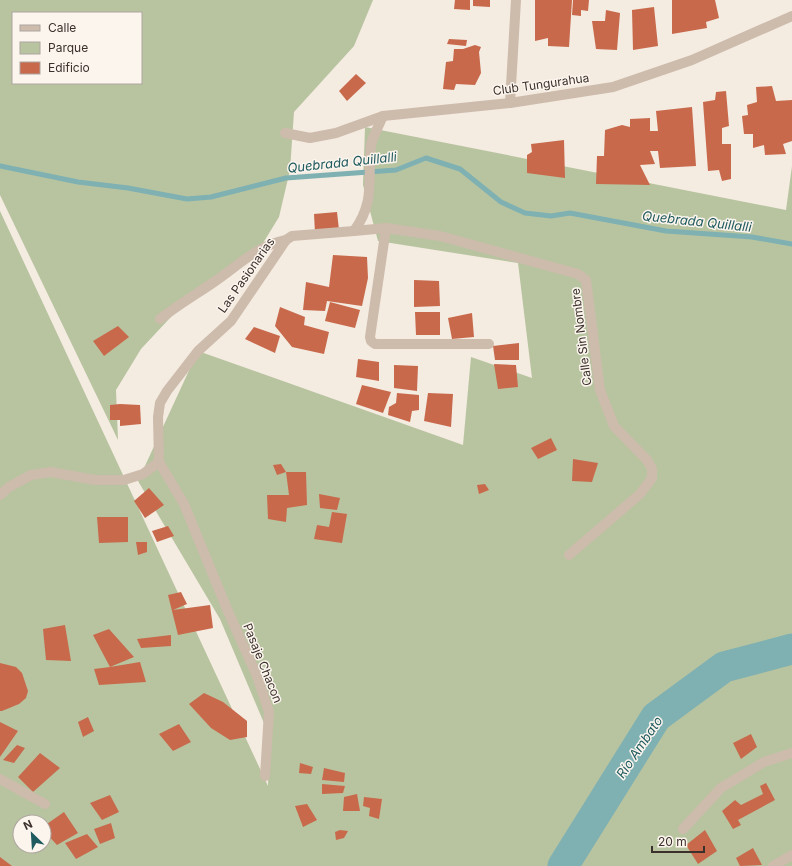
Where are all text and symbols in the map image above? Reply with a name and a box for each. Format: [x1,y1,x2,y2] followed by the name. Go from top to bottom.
[12,12,142,84] legend
[48,20,76,35] text: Calle
[48,40,88,55] text: Parque
[48,60,90,75] text: Edificio
[492,70,590,98] street label: Club Tungurahua
[287,148,398,176] water label: Quebrada Quillalli
[642,207,753,235] water label: Quebrada Quillalli
[214,234,278,316] street label: Las Pasionarias
[568,287,594,387] street label: Calle Sin Nombre
[240,621,286,705] street label: Pasaje Chacon
[612,713,666,781] water label: Río Ambato
[12,814,52,854] north arrow
[21,817,35,833] text: N
[652,828,704,854] scale bar
[658,834,687,849] text: 20 m

